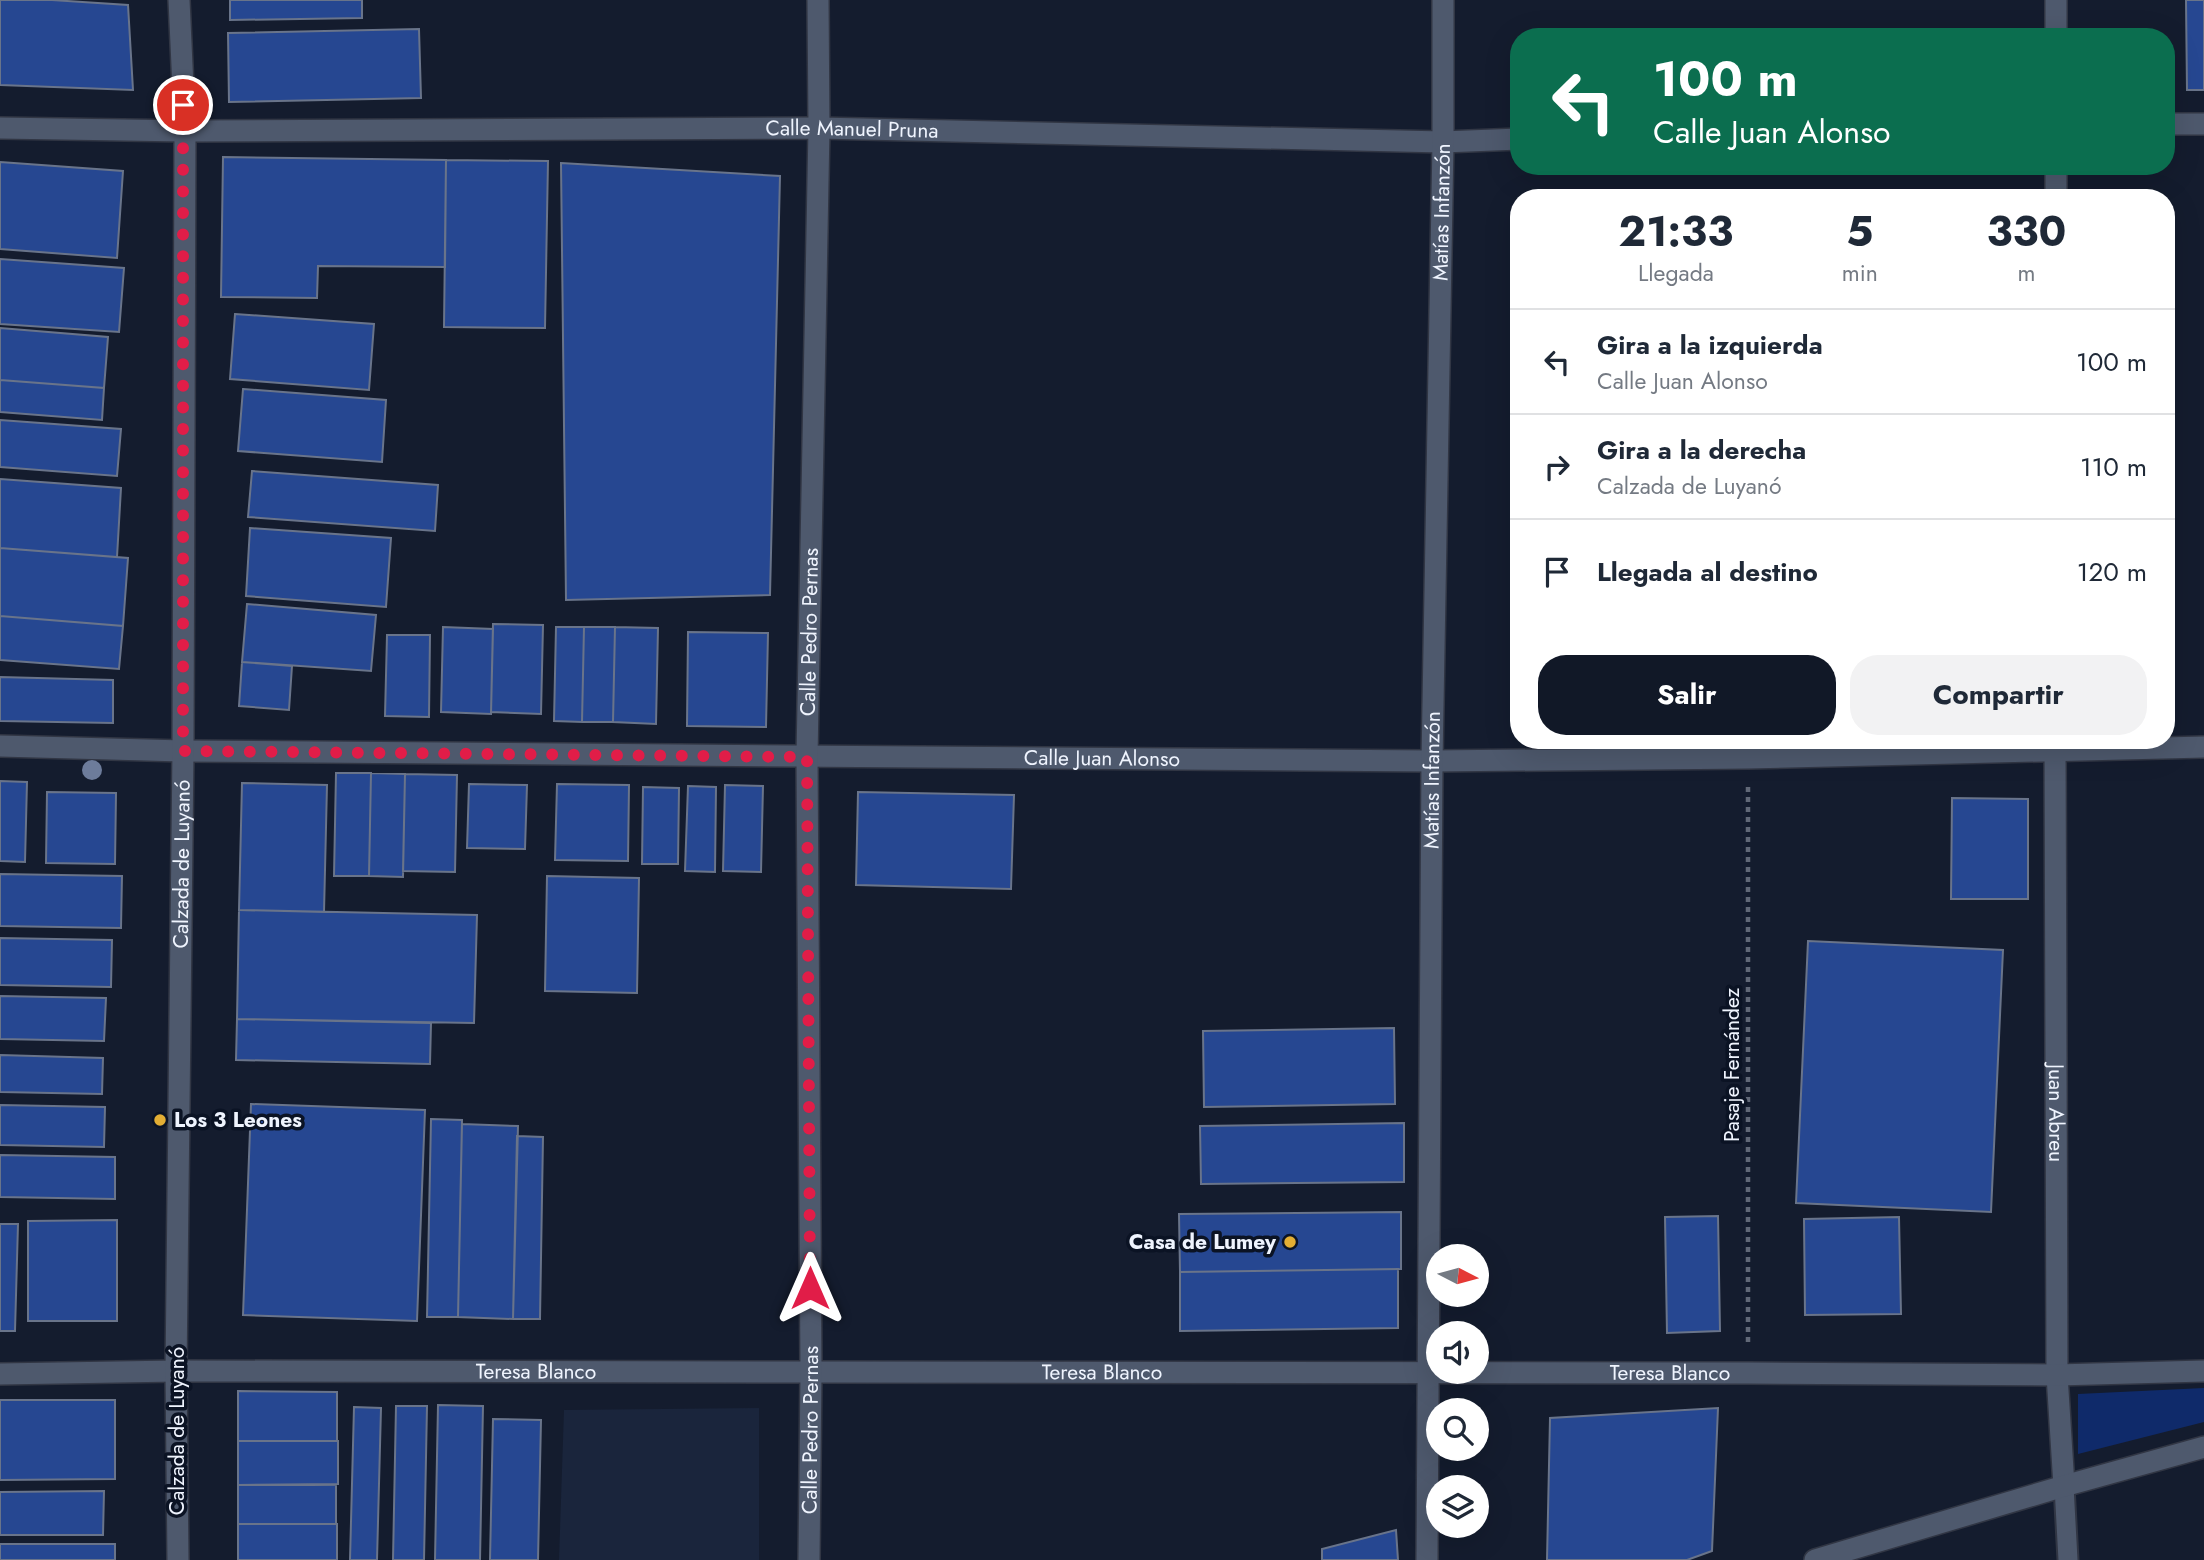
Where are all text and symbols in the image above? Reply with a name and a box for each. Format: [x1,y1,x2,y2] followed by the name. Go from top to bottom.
[1653,44,1798,114] text: 100 m
[1538,56,1629,147] icon: left
[153,75,213,135] pin
[164,86,202,124] icon: arrive
[1653,109,1891,155] text: Calle Juan Alonso
[765,113,939,146] street label: Calle Manuel Pruna
[1426,143,1458,281] street label: Matías Infanzón
[1619,201,1733,262] text: 21:33
[1846,201,1873,262] text: 5
[1986,201,2066,262] text: 330
[1638,256,1714,290] text: Llegada
[1842,256,1878,290] text: min
[2017,256,2035,290] text: m
[1597,326,1823,364] text: Gira a la izquierda
[1538,343,1576,381] icon: left
[2076,343,2147,381] text: 100 m
[1597,364,1768,398] text: Calle Juan Alonso
[1597,431,1806,469] text: Gira a la derecha
[1538,448,1576,486] icon: right
[2080,448,2147,486] text: 110 m
[1597,469,1781,503] text: Calzada de Luyanó
[793,548,826,716] street label: Calle Pedro Pernas
[1538,553,1576,591] icon: arrive
[1597,553,1818,591] text: Llegada al destino
[2077,553,2147,591] text: 120 m
[1538,655,1836,735] button: Salir
[1850,655,2147,735] button: Compartir
[1416,711,1448,849] street label: Matías Infanzón
[1024,743,1180,774] street label: Calle Juan Alonso
[166,780,198,948] street label: Calzada de Luyanó
[1717,988,1747,1142] street label: Pasaje Fernández
[2041,1061,2071,1162] street label: Juan Abreu
[174,1105,302,1135] place label: Los 3 Leones
[152,1112,168,1128] marker: Los 3 Leones
[1129,1227,1277,1257] place label: Casa de Lumey
[1282,1234,1298,1250] marker: Casa de Lumey
[1426,1244,1489,1307] north arrow
[1426,1244,1489,1538] map controls
[773,1251,847,1325] position arrow
[1426,1321,1489,1384] button: sound
[794,1346,826,1514] street label: Calle Pedro Pernas
[162,1347,192,1515] street label: Calzada de Luyanó
[476,1356,596,1387] street label: Teresa Blanco
[1042,1357,1162,1387] street label: Teresa Blanco
[1610,1358,1730,1388] street label: Teresa Blanco
[1426,1398,1489,1461] button: search
[1426,1475,1489,1538] button: layers

